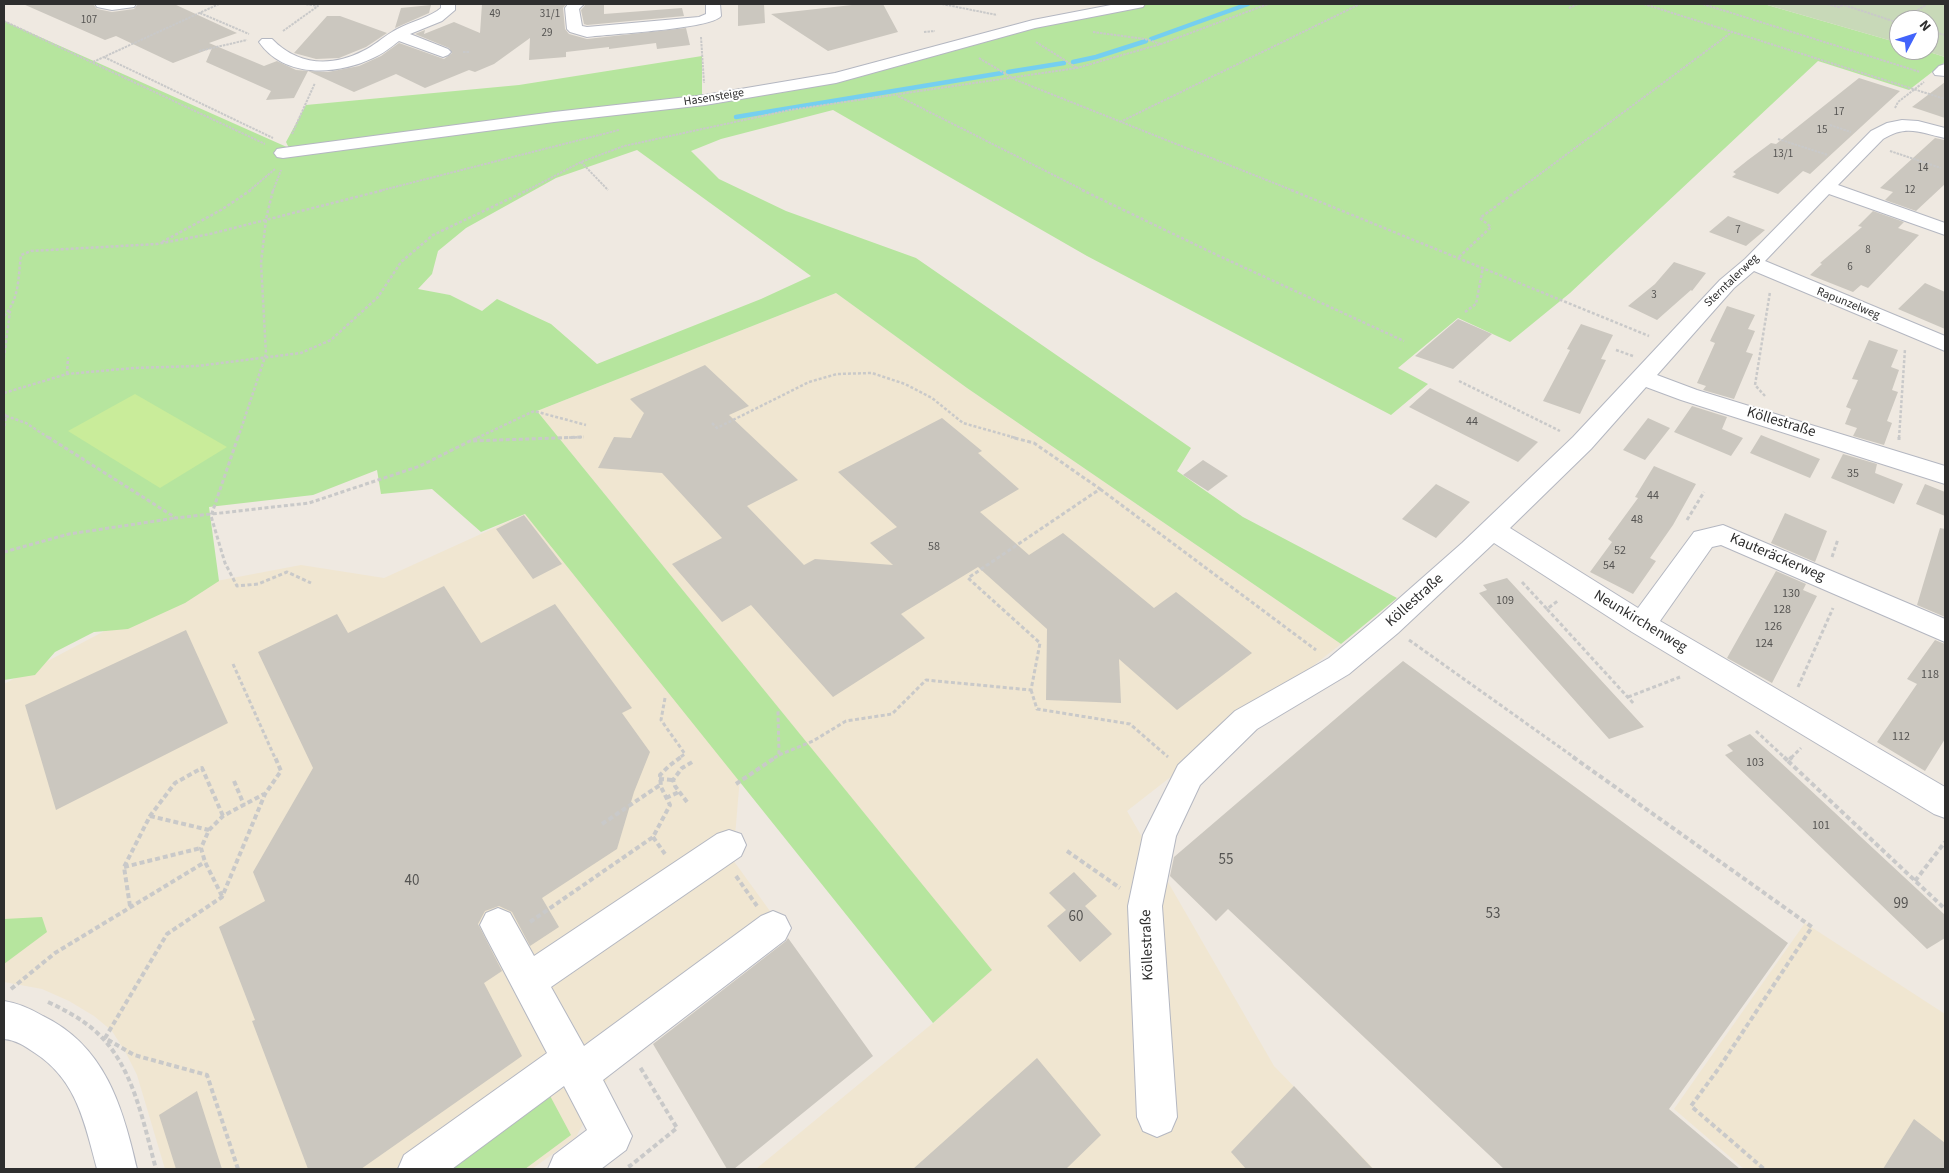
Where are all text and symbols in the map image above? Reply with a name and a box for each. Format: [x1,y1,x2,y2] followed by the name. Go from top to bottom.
[490,8,500,22] house number: 49
[540,8,560,22] house number: 31/1
[1889,10,1939,60] north arrow
[81,14,97,28] house number: 107
[1914,16,1935,36] text: N
[542,27,552,41] house number: 29
[683,86,745,110] street label: Hasensteige
[1834,106,1844,120] house number: 17
[1817,124,1827,138] house number: 15
[1773,148,1793,162] house number: 13/1
[1918,162,1928,176] house number: 14
[1905,184,1915,198] house number: 12
[1735,224,1741,238] house number: 7
[1865,244,1871,258] house number: 8
[1702,251,1762,311] street label: Sterntalerweg
[1847,261,1853,275] house number: 6
[1814,285,1882,323] street label: Rapunzelweg
[1651,289,1657,303] house number: 3
[1744,404,1818,442] street label: Köllestraße
[1466,415,1478,429] house number: 44
[1847,467,1859,481] house number: 35
[1647,489,1659,503] house number: 44
[1631,513,1643,527] house number: 48
[1727,530,1827,586] street label: Kauteräckerweg
[928,540,940,554] house number: 58
[1614,544,1626,558] house number: 52
[1603,559,1615,573] house number: 54
[1382,570,1448,632] street label: Köllestraße
[1590,587,1690,657] street label: Neunkirchenweg
[1782,587,1800,601] house number: 130
[1496,594,1514,608] house number: 109
[1773,603,1791,617] house number: 128
[1764,620,1782,634] house number: 126
[1755,637,1773,651] house number: 124
[1921,668,1939,682] house number: 118
[1892,730,1910,744] house number: 112
[1746,756,1764,770] house number: 103
[1812,819,1830,833] house number: 101
[1219,852,1233,870] house number: 55
[405,873,419,891] house number: 40
[1894,896,1908,914] house number: 99
[1486,906,1500,924] house number: 53
[1069,909,1083,927] house number: 60
[1138,909,1158,981] street label: Köllestraße

